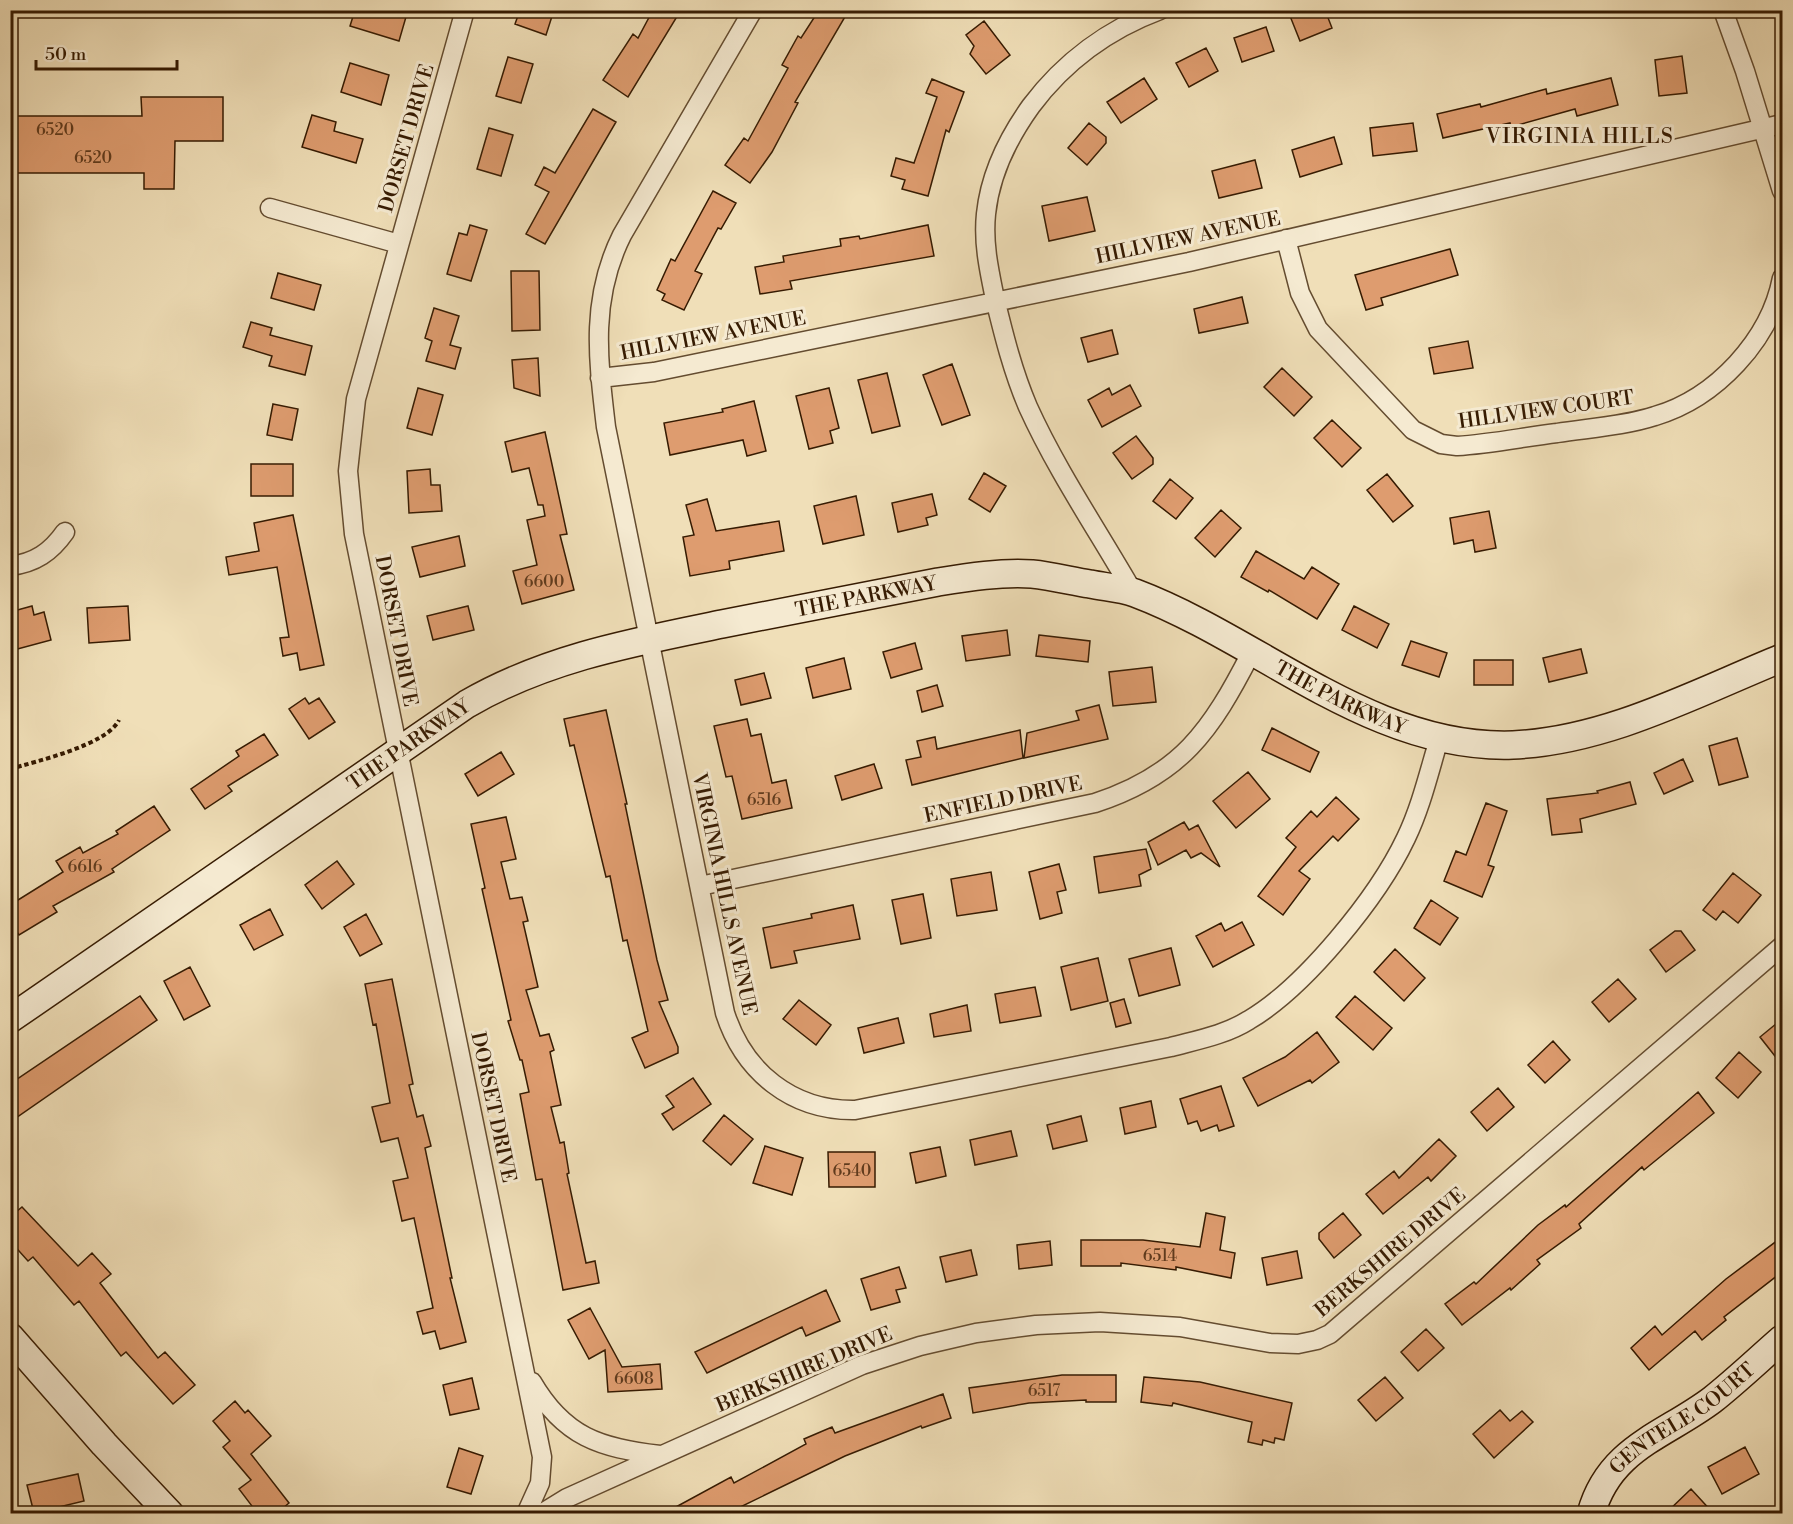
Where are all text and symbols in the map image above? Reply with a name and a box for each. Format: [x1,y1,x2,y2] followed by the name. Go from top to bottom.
[36,33,177,71] scale bar
[45,43,87,66] text: 50 m
[374,61,441,216] street label: DORSET DRIVE
[36,120,74,140] house number: 6520
[1485,124,1674,150] district label: VIRGINIA HILLS
[74,148,112,168] house number: 6520
[1094,207,1283,270] street label: HILLVIEW AVENUE
[618,306,808,367] street label: HILLVIEW AVENUE
[1457,386,1636,435] street label: HILLVIEW COURT
[369,554,422,709] street label: DORSET DRIVE
[793,571,940,624] street label: THE PARKWAY
[524,572,564,592] house number: 6600
[1270,656,1410,741] street label: THE PARKWAY
[343,694,476,797] street label: THE PARKWAY
[685,770,761,1018] street label: VIRGINIA HILLS AVENUE
[922,771,1085,829] street label: ENFIELD DRIVE
[747,790,782,810] house number: 6516
[68,857,103,877] house number: 6616
[464,1030,521,1185] street label: DORSET DRIVE
[833,1161,871,1181] house number: 6540
[1310,1183,1471,1324] street label: BERKSHIRE DRIVE
[1143,1246,1178,1266] house number: 6514
[712,1322,896,1419] street label: BERKSHIRE DRIVE
[1605,1358,1761,1480] street label: GENTELE COURT
[614,1369,654,1389] house number: 6608
[1028,1381,1060,1401] house number: 6517

